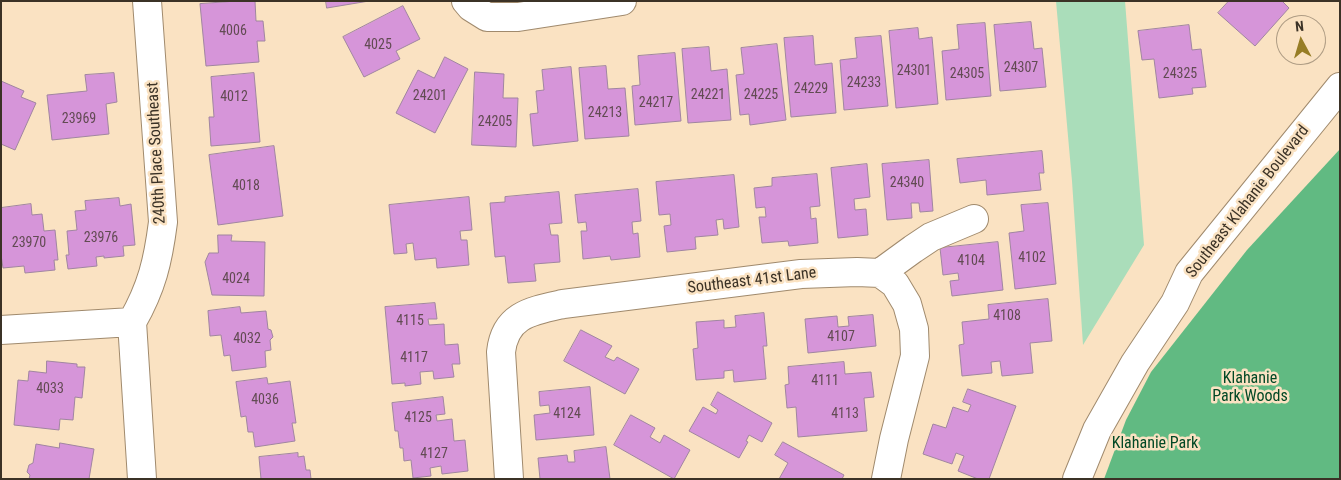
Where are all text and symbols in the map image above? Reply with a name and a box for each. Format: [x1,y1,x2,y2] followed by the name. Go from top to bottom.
[1276,15,1326,65] north arrow
[1294,18,1305,34] text: N
[219,23,247,39] house number: 4006
[364,37,392,53] house number: 4025
[1004,60,1038,76] house number: 24307
[897,63,931,79] house number: 24301
[950,66,984,82] house number: 24305
[1163,66,1197,82] house number: 24325
[847,75,881,91] house number: 24233
[144,81,170,225] street label: 240th Place Southeast
[794,81,828,97] house number: 24229
[691,87,725,103] house number: 24221
[744,87,778,103] house number: 24225
[413,88,447,104] house number: 24201
[220,89,248,105] house number: 4012
[639,95,673,111] house number: 24217
[588,105,622,121] house number: 24213
[62,111,96,127] house number: 23969
[478,114,512,130] house number: 24205
[1183,122,1313,282] street label: Southeast Klahanie Boulevard
[890,175,924,191] house number: 24340
[232,178,260,194] house number: 4018
[84,230,118,246] house number: 23976
[12,235,46,251] house number: 23970
[1018,250,1046,266] house number: 4102
[957,253,985,269] house number: 4104
[687,264,817,298] street label: Southeast 41st Lane
[222,271,250,287] house number: 4024
[993,308,1021,324] house number: 4108
[396,313,424,329] house number: 4115
[827,329,855,345] house number: 4107
[233,331,261,347] house number: 4032
[400,350,428,366] house number: 4117
[1212,369,1288,407] park label: Klahanie Park Woods
[811,373,839,389] house number: 4111
[36,381,64,397] house number: 4033
[251,392,279,408] house number: 4036
[553,406,581,422] house number: 4124
[831,406,859,422] house number: 4113
[404,410,432,426] house number: 4125
[1112,434,1198,454] park label: Klahanie Park
[420,446,448,462] house number: 4127

